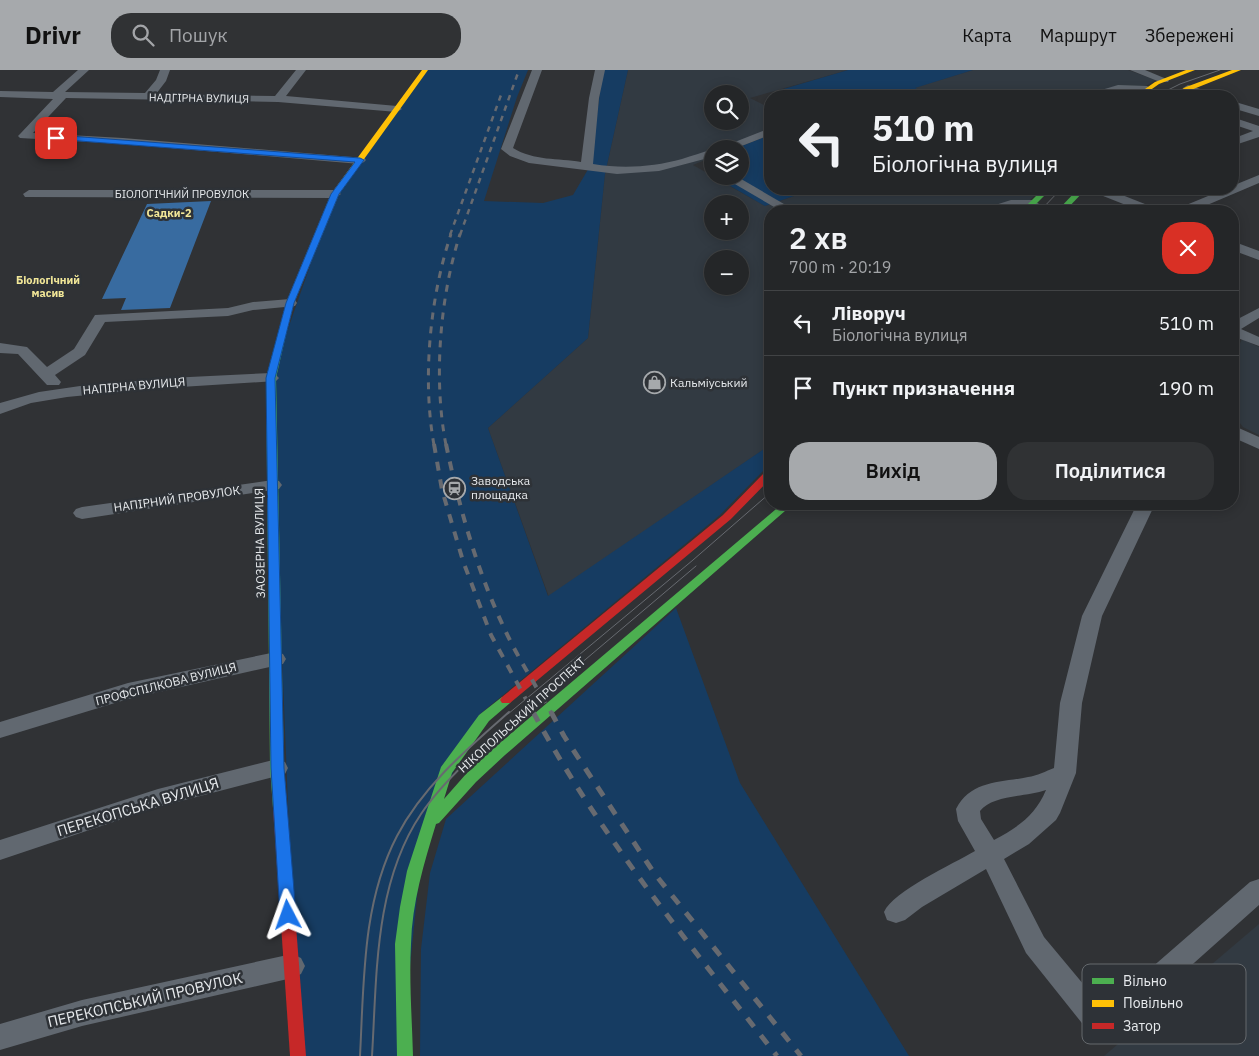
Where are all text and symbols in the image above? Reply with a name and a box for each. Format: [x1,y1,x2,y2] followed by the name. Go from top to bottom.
[111,13,461,58] search box
[25,19,81,51] text: Drivr
[129,21,157,49] icon: search
[169,23,228,47] text: Пошук
[962,24,1012,47] text: Карта
[1040,24,1117,47] text: Маршрут
[1145,24,1234,47] text: Збережені
[704,85,749,295] map controls
[704,85,749,130] button: search
[149,90,249,106] street label: НАДГІРНА ВУЛИЦЯ
[872,105,975,151] text: 510 m
[789,110,854,175] icon: left
[35,117,77,159] pin
[42,124,70,152] icon: arrive
[704,140,749,185] button: layers
[872,149,1058,178] text: Біологічна вулиця
[115,187,249,201] street label: БІОЛОГІЧНИЙ ПРОВУЛОК
[704,195,749,240] button: +
[147,206,192,220] district label: Садки-2
[789,218,848,257] text: 2 хв
[1162,222,1214,274] button: close
[704,250,749,295] button: −
[789,257,891,277] text: 700 m · 20:19
[16,273,80,300] district label: Біологічний масив
[832,301,906,325] text: Ліворуч
[789,309,817,337] icon: left
[1159,311,1214,335] text: 510 m
[832,325,968,345] text: Біологічна вулиця
[642,371,666,395] shop icon: Кальміуський
[82,374,186,397] street label: НАПІРНА ВУЛИЦЯ
[789,374,817,402] icon: arrive
[670,375,748,390] place label: Кальміуський
[832,376,1015,400] text: Пункт призначення
[1159,376,1214,400] text: 190 m
[789,442,997,500] button: Вихід
[1007,442,1214,500] button: Поділитися
[471,473,531,502] place label: Заводська площадка
[443,476,467,500] station icon: Заводська площадка
[113,482,241,515] street label: НАПІРНИЙ ПРОВУЛОК
[251,488,268,598] street label: ЗАОЗЕРНА ВУЛИЦЯ
[455,653,589,776] street label: НІКОПОЛЬСЬКИЙ ПРОСПЕКТ
[94,659,238,708] street label: ПРОФСПІЛКОВА ВУЛИЦЯ
[55,773,221,840] street label: ПЕРЕКОПСЬКА ВУЛИЦЯ
[261,888,313,940] position arrow
[1082,964,1246,1044] legend
[46,968,244,1031] street label: ПЕРЕКОПСЬКИЙ ПРОВУЛОК
[1123,972,1167,990] text: Вільно
[1123,994,1183,1012] text: Повільно
[1123,1017,1161,1035] text: Затор

